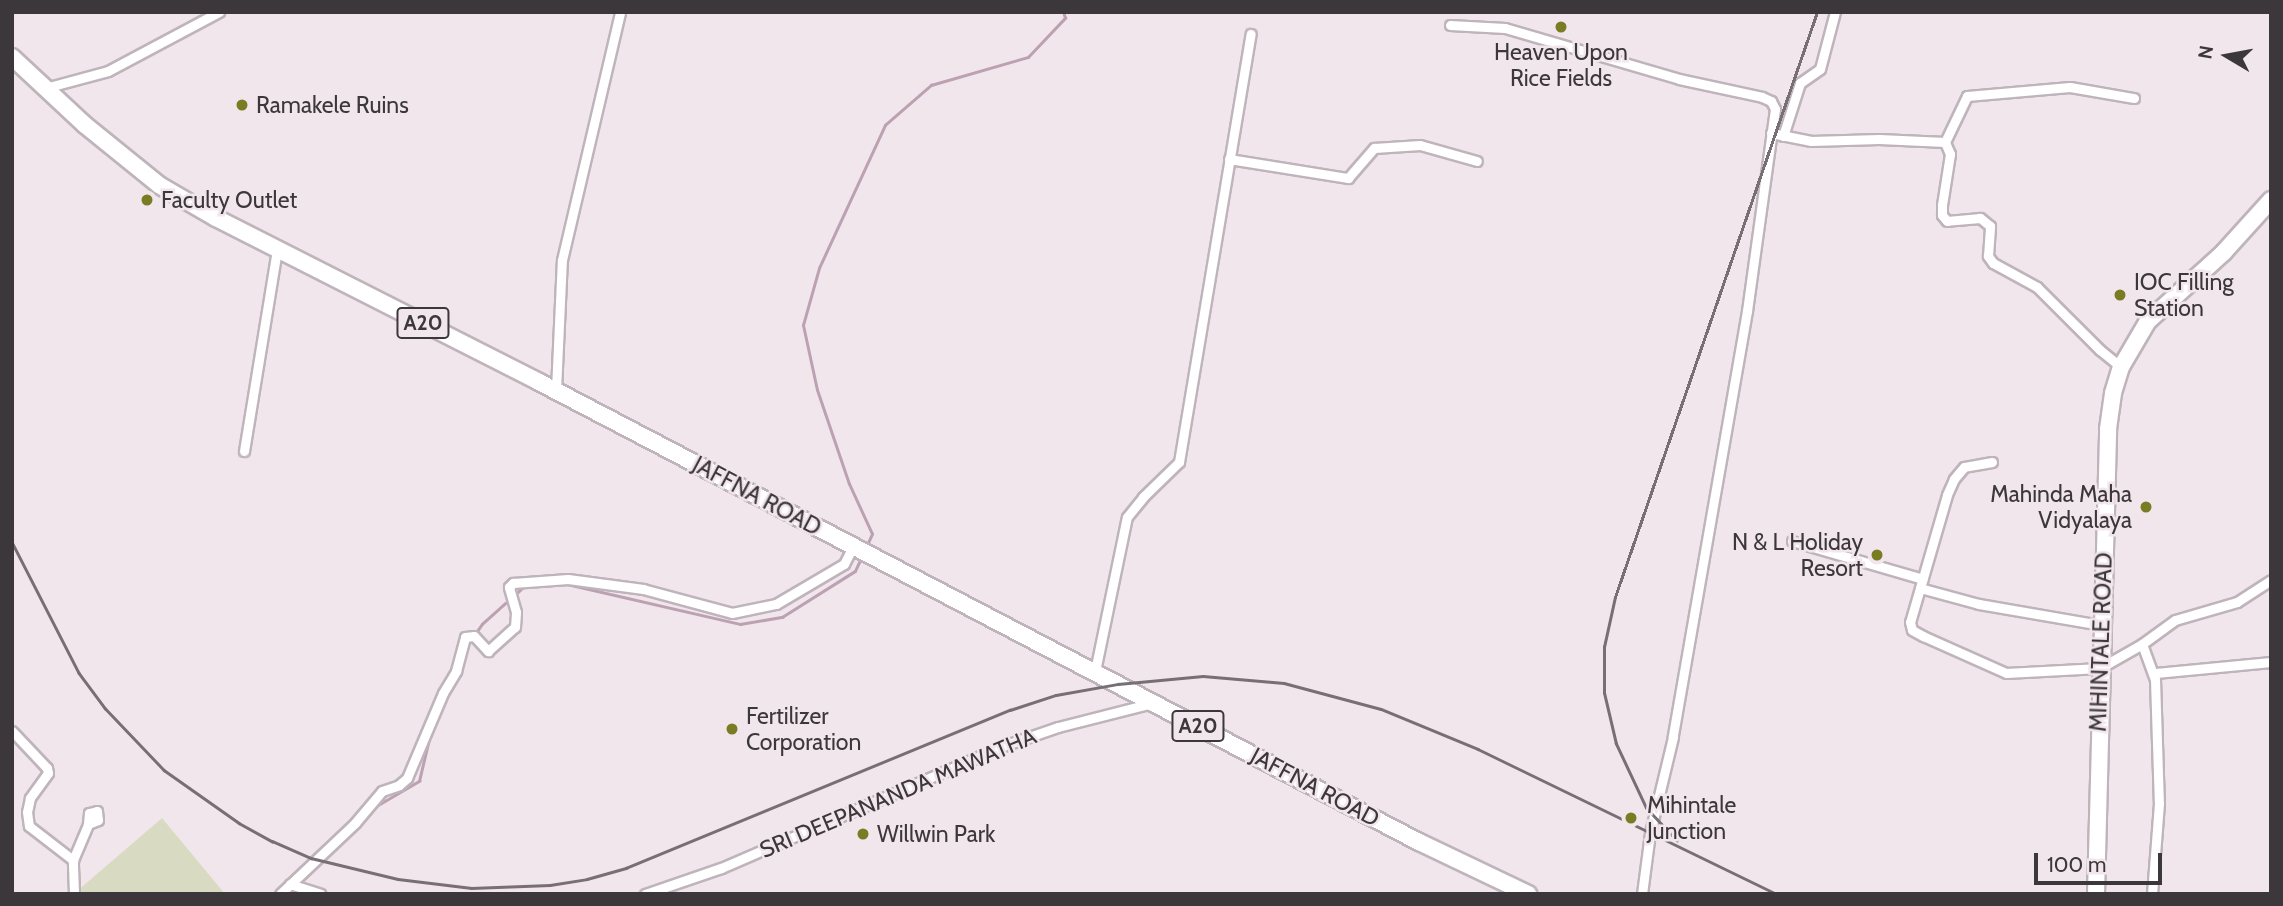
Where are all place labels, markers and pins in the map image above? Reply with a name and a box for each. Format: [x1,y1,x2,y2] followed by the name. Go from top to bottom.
[1553,19,1569,35] marker: Heaven Upon Rice Fields
[1494,38,1628,92] place label: Heaven Upon Rice Fields
[256,91,409,119] place label: Ramakele Ruins
[234,97,250,113] marker: Ramakele Ruins
[161,186,297,214] place label: Faculty Outlet
[139,192,155,208] marker: Faculty Outlet
[2134,268,2234,322] place label: IOC Filling Station
[2112,287,2128,303] marker: IOC Filling Station
[1990,480,2132,534] place label: Mahinda Maha Vidyalaya
[2138,499,2154,515] marker: Mahinda Maha Vidyalaya
[1732,528,1863,582] place label: N & L Holiday Resort
[1869,547,1885,563] marker: N & L Holiday Resort
[746,702,861,756] place label: Fertilizer Corporation
[724,721,740,737] marker: Fertilizer Corporation
[1647,791,1736,845] place label: Mihintale Junction
[1621,808,1641,828] marker: Mihintale Junction
[877,820,995,848] place label: Willwin Park
[855,826,871,842] marker: Willwin Park

